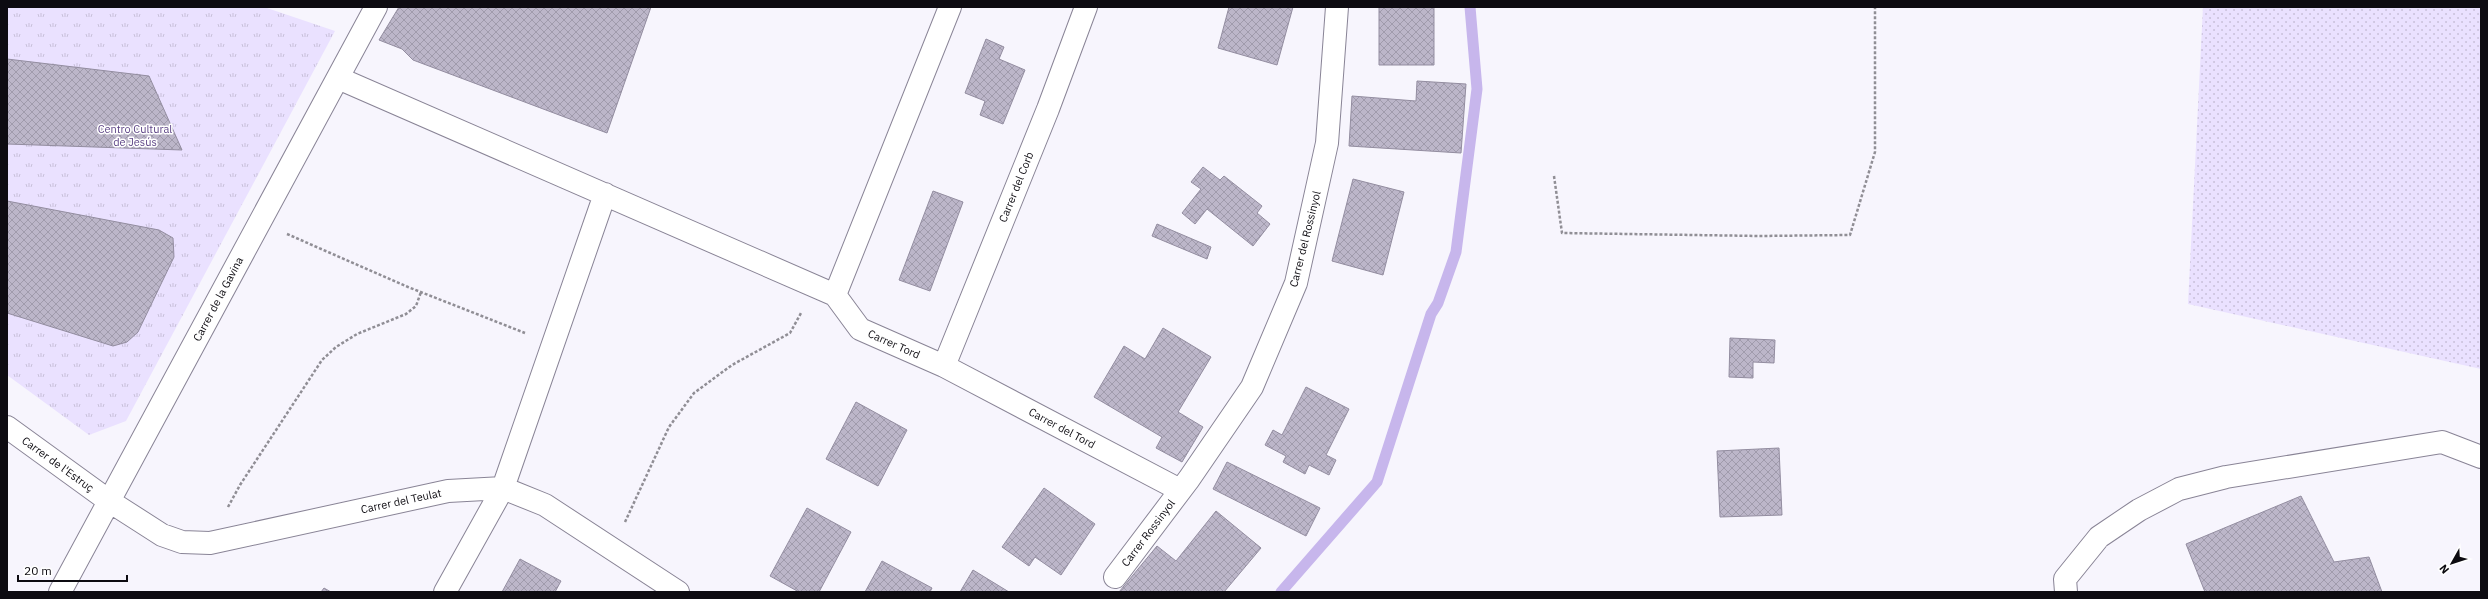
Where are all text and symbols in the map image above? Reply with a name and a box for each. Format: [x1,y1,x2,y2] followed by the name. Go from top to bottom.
[98,122,172,149] park label: Centro Cultural de Jesús
[995,150,1037,224] street label: Carrer del Corb
[1286,189,1324,289] street label: Carrer del Rossinyol
[190,254,246,344] street label: Carrer de la Gavina
[866,326,922,362] street label: Carrer Tord
[1026,405,1098,451] street label: Carrer del Tord
[19,433,97,495] street label: Carrer de l'Estruç
[359,486,443,516] street label: Carrer del Teulat
[1118,497,1178,569] street label: Carrer Rossinyol
[2432,543,2472,583] north arrow
[18,557,127,583] scale bar
[2436,562,2452,577] text: N
[24,563,52,578] text: 20 m

